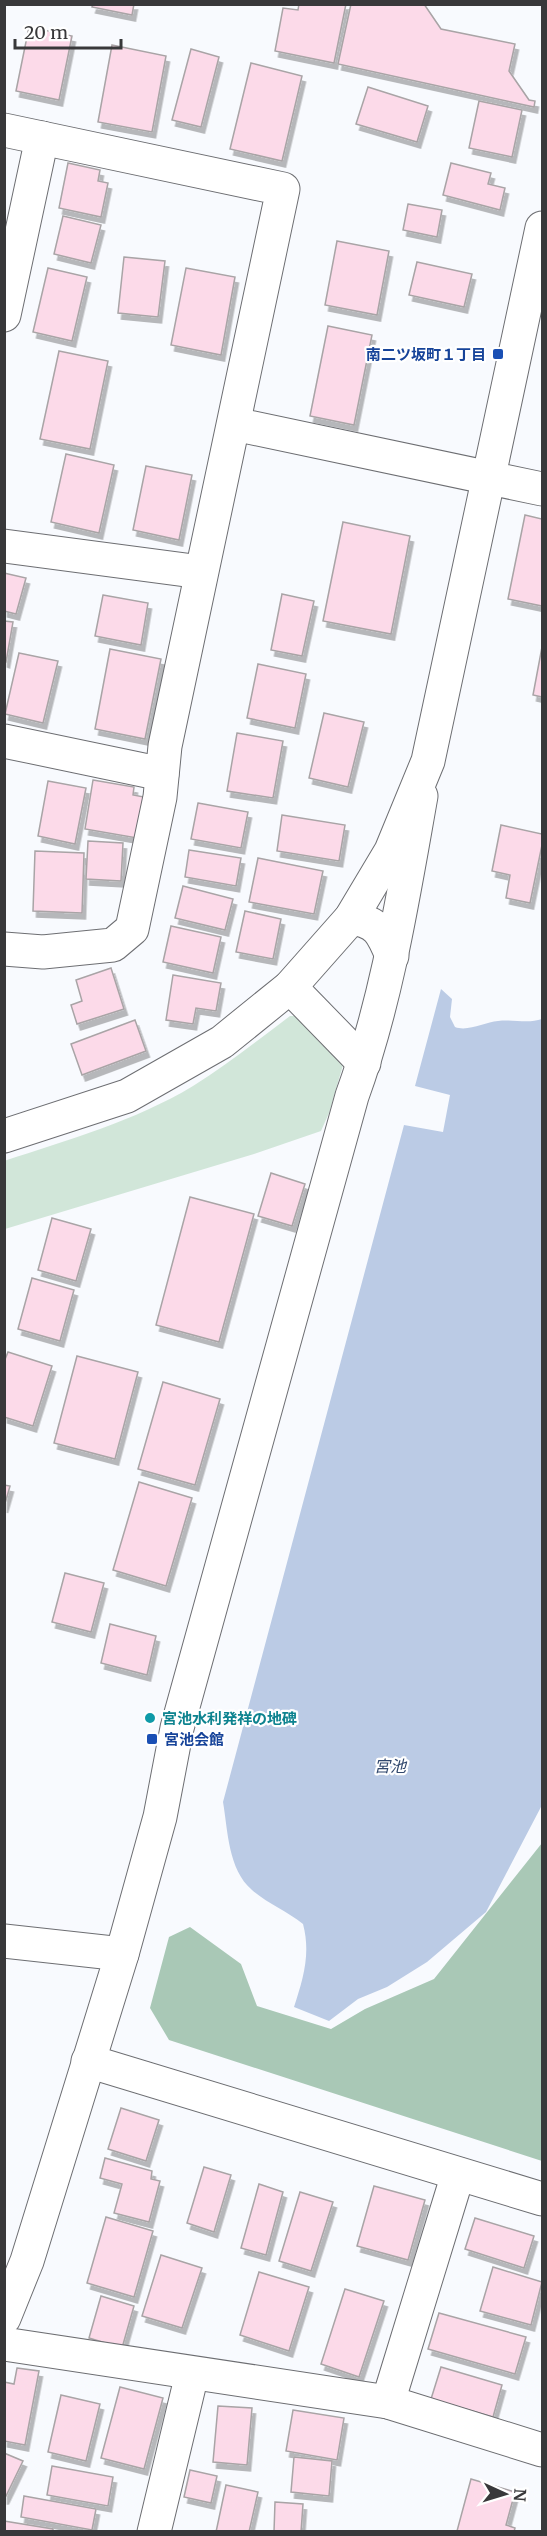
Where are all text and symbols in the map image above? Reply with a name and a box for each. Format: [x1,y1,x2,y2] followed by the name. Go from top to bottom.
[15,12,122,50] scale bar
[24,21,68,44] text: 20 m
[366,345,486,364] place label: 南二ツ坂町１丁目
[491,347,505,361] marker: 南二ツ坂町１丁目
[162,1709,297,1728] place label: 宮池水利発祥の地碑
[143,1711,157,1725] marker: 宮池水利発祥の地碑
[164,1730,224,1749] place label: 宮池会館
[145,1732,159,1746] marker: 宮池会館
[374,1756,408,1776] water label: 宮池
[475,2464,535,2524] north arrow
[510,2488,530,2502] text: N

